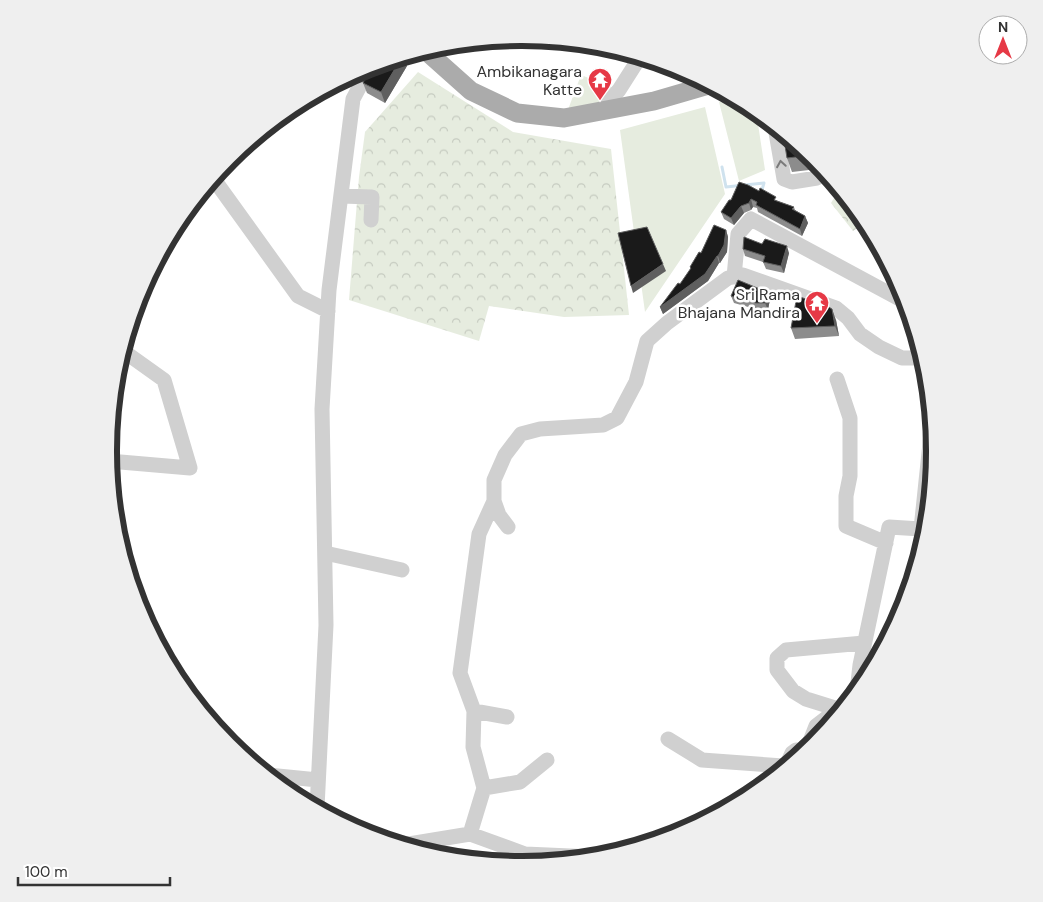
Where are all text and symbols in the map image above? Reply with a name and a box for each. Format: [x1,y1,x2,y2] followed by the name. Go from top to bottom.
[978,15,1028,65] north arrow
[998,18,1008,36] text: N
[476,61,582,100] place label: Ambikanagara Katte
[587,67,613,101] temple icon: Ambikanagara Katte
[776,160,786,169] one-way arrow
[678,284,800,323] place label: Sri Rama Bhajana Mandira
[804,290,830,324] temple icon: Sri Rama Bhajana Mandira
[18,854,170,886] scale bar
[25,862,68,882] text: 100 m

